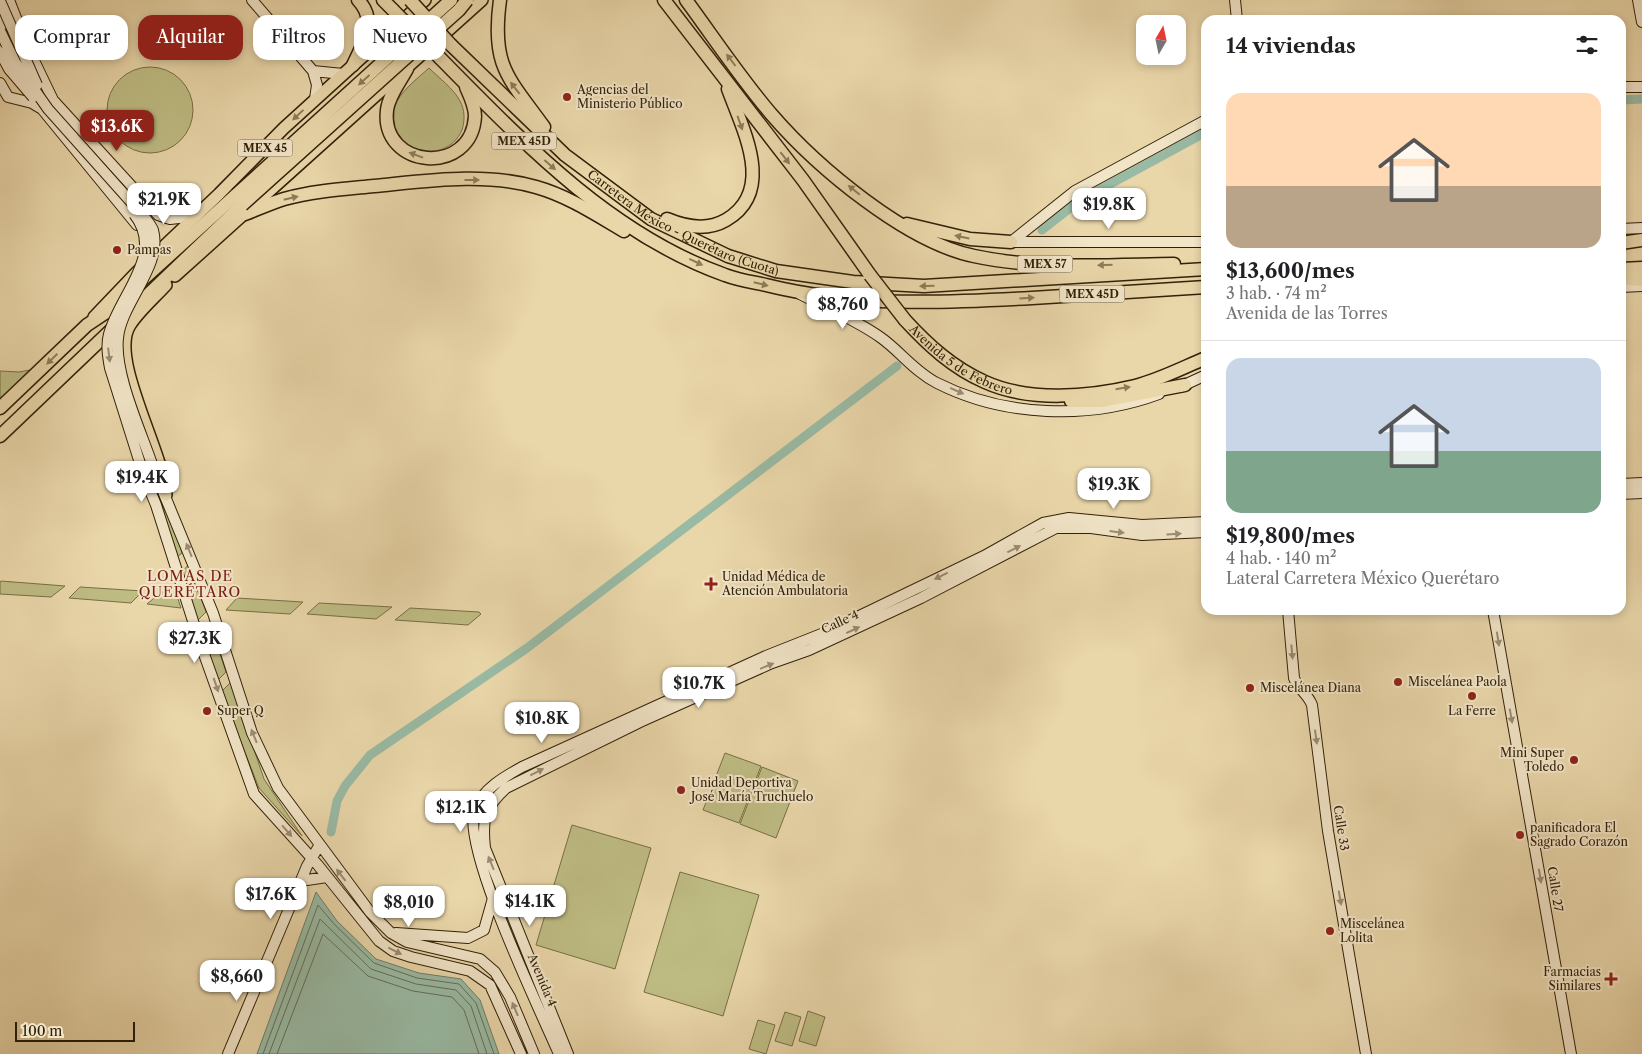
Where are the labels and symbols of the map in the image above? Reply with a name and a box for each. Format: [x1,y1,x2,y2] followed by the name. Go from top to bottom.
[1136,15,1186,65] north arrow
[725,54,736,67] one-way arrow
[358,75,371,86] one-way arrow
[510,82,521,95] one-way arrow
[576,82,683,111] place label: Agencias del Ministerio Público
[561,91,573,103] marker: Agencias del Ministerio Público
[292,109,304,121] one-way arrow
[76,110,158,152] pin: $13.6K
[736,116,744,131] one-way arrow
[492,132,556,150] road number: MEX 45D
[238,140,292,156] road number: MEX 45
[408,151,423,159] one-way arrow
[780,151,791,164] one-way arrow
[543,159,555,171] one-way arrow
[585,166,780,278] street label: Carretera México - Querétaro (Cuota)
[464,176,480,184] one-way arrow
[123,182,205,225] pin: $21.9K
[848,184,861,195] one-way arrow
[1068,188,1150,230] pin: $19.8K
[283,194,299,202] one-way arrow
[955,233,970,241] one-way arrow
[127,242,171,257] place label: Pampas
[111,244,123,256] marker: Pampas
[1018,255,1072,272] road number: MEX 57
[689,258,703,266] one-way arrow
[1097,261,1113,269] one-way arrow
[754,280,769,288] one-way arrow
[919,282,935,290] one-way arrow
[1060,286,1124,302] road number: MEX 45D
[802,288,884,330] pin: $8,760
[1019,294,1035,302] one-way arrow
[906,321,1014,398] street label: Avenida 5 de Febrero
[105,348,113,364] one-way arrow
[47,353,59,365] one-way arrow
[1115,383,1131,391] one-way arrow
[950,388,964,396] one-way arrow
[101,460,183,503] pin: $19.4K
[1073,468,1155,510] pin: $19.3K
[1109,528,1125,536] one-way arrow
[1167,529,1183,537] one-way arrow
[184,543,192,557] one-way arrow
[1007,545,1021,553] one-way arrow
[139,567,241,601] district label: LOMAS DE QUERÉTARO
[721,569,849,598] place label: Unidad Médica de Atención Ambulatoria
[934,572,948,580] one-way arrow
[704,577,718,591] marker: Unidad Médica de Atención Ambulatoria
[819,606,861,637] street label: Calle 4
[154,622,236,664] pin: $27.3K
[846,625,860,633] one-way arrow
[1494,632,1502,648] one-way arrow
[1288,645,1296,661] one-way arrow
[760,661,774,669] one-way arrow
[658,666,740,709] pin: $10.7K
[1408,674,1508,689] place label: Miscelánea Paola
[1392,676,1404,688] marker: Miscelánea Paola
[212,678,220,693] one-way arrow
[1260,680,1362,695] place label: Miscelánea Diana
[1244,682,1256,694] marker: Miscelánea Diana
[1466,690,1478,702] marker: La Ferre
[501,702,583,744] pin: $10.8K
[217,703,264,718] place label: Super Q
[1448,703,1496,718] place label: La Ferre
[201,705,213,717] marker: Super Q
[1508,709,1516,725] one-way arrow
[249,729,257,743] one-way arrow
[1312,729,1320,745] one-way arrow
[1500,745,1564,774] place label: Mini Super Toledo
[1568,754,1580,766] marker: Mini Super Toledo
[530,768,544,776] one-way arrow
[689,775,813,804] place label: Unidad Deportiva José María Truchuelo
[675,784,687,796] marker: Unidad Deportiva José María Truchuelo
[420,790,502,833] pin: $12.1K
[1331,804,1352,852] street label: Calle 33
[1530,820,1628,849] place label: panificadora El Sagrado Corazón
[281,824,292,837] one-way arrow
[1514,829,1526,841] marker: panificadora El Sagrado Corazón
[487,855,495,870] one-way arrow
[1545,865,1566,913] street label: Calle 27
[336,869,347,882] one-way arrow
[1536,869,1544,885] one-way arrow
[230,878,312,920] pin: $17.6K
[489,884,571,927] pin: $14.1K
[368,886,450,928] pin: $8,010
[1337,890,1345,906] one-way arrow
[1340,916,1405,945] place label: Miscelánea Lolita
[1324,925,1336,937] marker: Miscelánea Lolita
[388,947,402,955] one-way arrow
[524,950,560,1008] street label: Avenida 4
[196,960,278,1002] pin: $8,660
[1543,964,1601,993] place label: Farmacias Similares
[1605,973,1617,985] marker: Farmacias Similares
[511,1002,519,1016] one-way arrow
[15,1019,135,1042] scale bar

